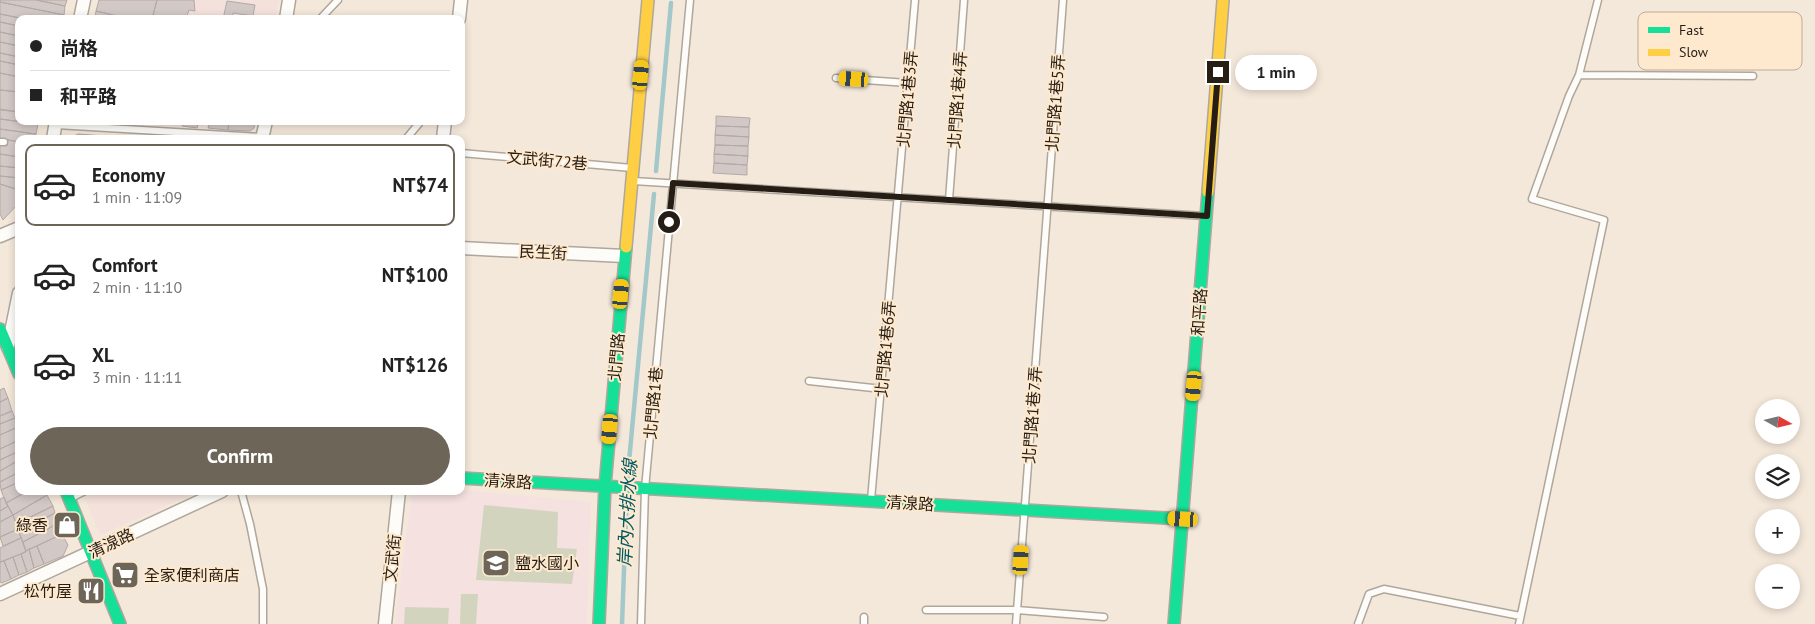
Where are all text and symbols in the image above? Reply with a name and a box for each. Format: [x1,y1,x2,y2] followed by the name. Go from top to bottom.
[1638,12,1802,70] legend
[1679,21,1704,39] text: Fast
[60,36,98,60] text: 尚格
[1679,43,1709,61] text: Slow
[893,50,921,148] street label: 北門路1巷3弄
[944,51,970,149] street label: 北門路1巷4弄
[1042,54,1068,152] street label: 北門路1巷5弄
[1236,54,1318,90] callout: 1 min
[632,59,649,91] car
[1207,61,1229,83] route end
[1256,62,1296,82] text: 1 min
[838,70,869,88] car
[60,84,117,108] text: 和平路
[506,146,588,174] street label: 文武街72巷
[32,163,77,208] icon: car
[92,163,165,187] text: Economy
[392,173,448,197] text: NT$74
[92,187,182,207] text: 1 min · 11:09
[658,211,680,233] route start
[519,241,567,263] street label: 民生街
[32,253,77,298] icon: car
[92,253,158,277] text: Comfort
[382,263,448,287] text: NT$100
[92,277,182,297] text: 2 min · 11:10
[612,278,629,310] car
[1187,287,1211,337] street label: 和平路
[871,300,899,398] street label: 北門路1巷6弄
[604,332,628,382] street label: 北門路
[32,343,77,388] icon: car
[92,343,114,367] text: XL
[382,353,448,377] text: NT$126
[640,366,666,440] street label: 北門路1巷
[1019,366,1045,464] street label: 北門路1巷7弄
[92,367,182,387] text: 3 min · 11:11
[1185,370,1202,402] car
[1755,399,1800,444] north arrow
[1755,399,1800,609] map controls
[601,413,618,445] car
[30,427,450,485] button: Confirm
[1755,454,1800,499] button: layers
[613,456,641,568] water label: 岸內大排水線
[484,470,532,492] street label: 清湶路
[886,492,934,514] street label: 清湶路
[1755,509,1800,554] button: +
[52,510,82,540] shop icon: 綠香
[1167,511,1198,527] car
[16,515,48,535] place label: 綠香
[85,524,137,562] street label: 清湶路
[380,533,404,583] street label: 文武街
[1012,545,1029,575] car
[481,548,511,578] school or university icon: 鹽水國小
[515,553,579,573] place label: 鹽水國小
[110,560,140,590] supermarket icon: 全家便利商店
[1755,564,1800,609] button: −
[144,565,240,585] place label: 全家便利商店
[76,576,106,606] restaurant icon: 松竹屋
[24,581,72,601] place label: 松竹屋

